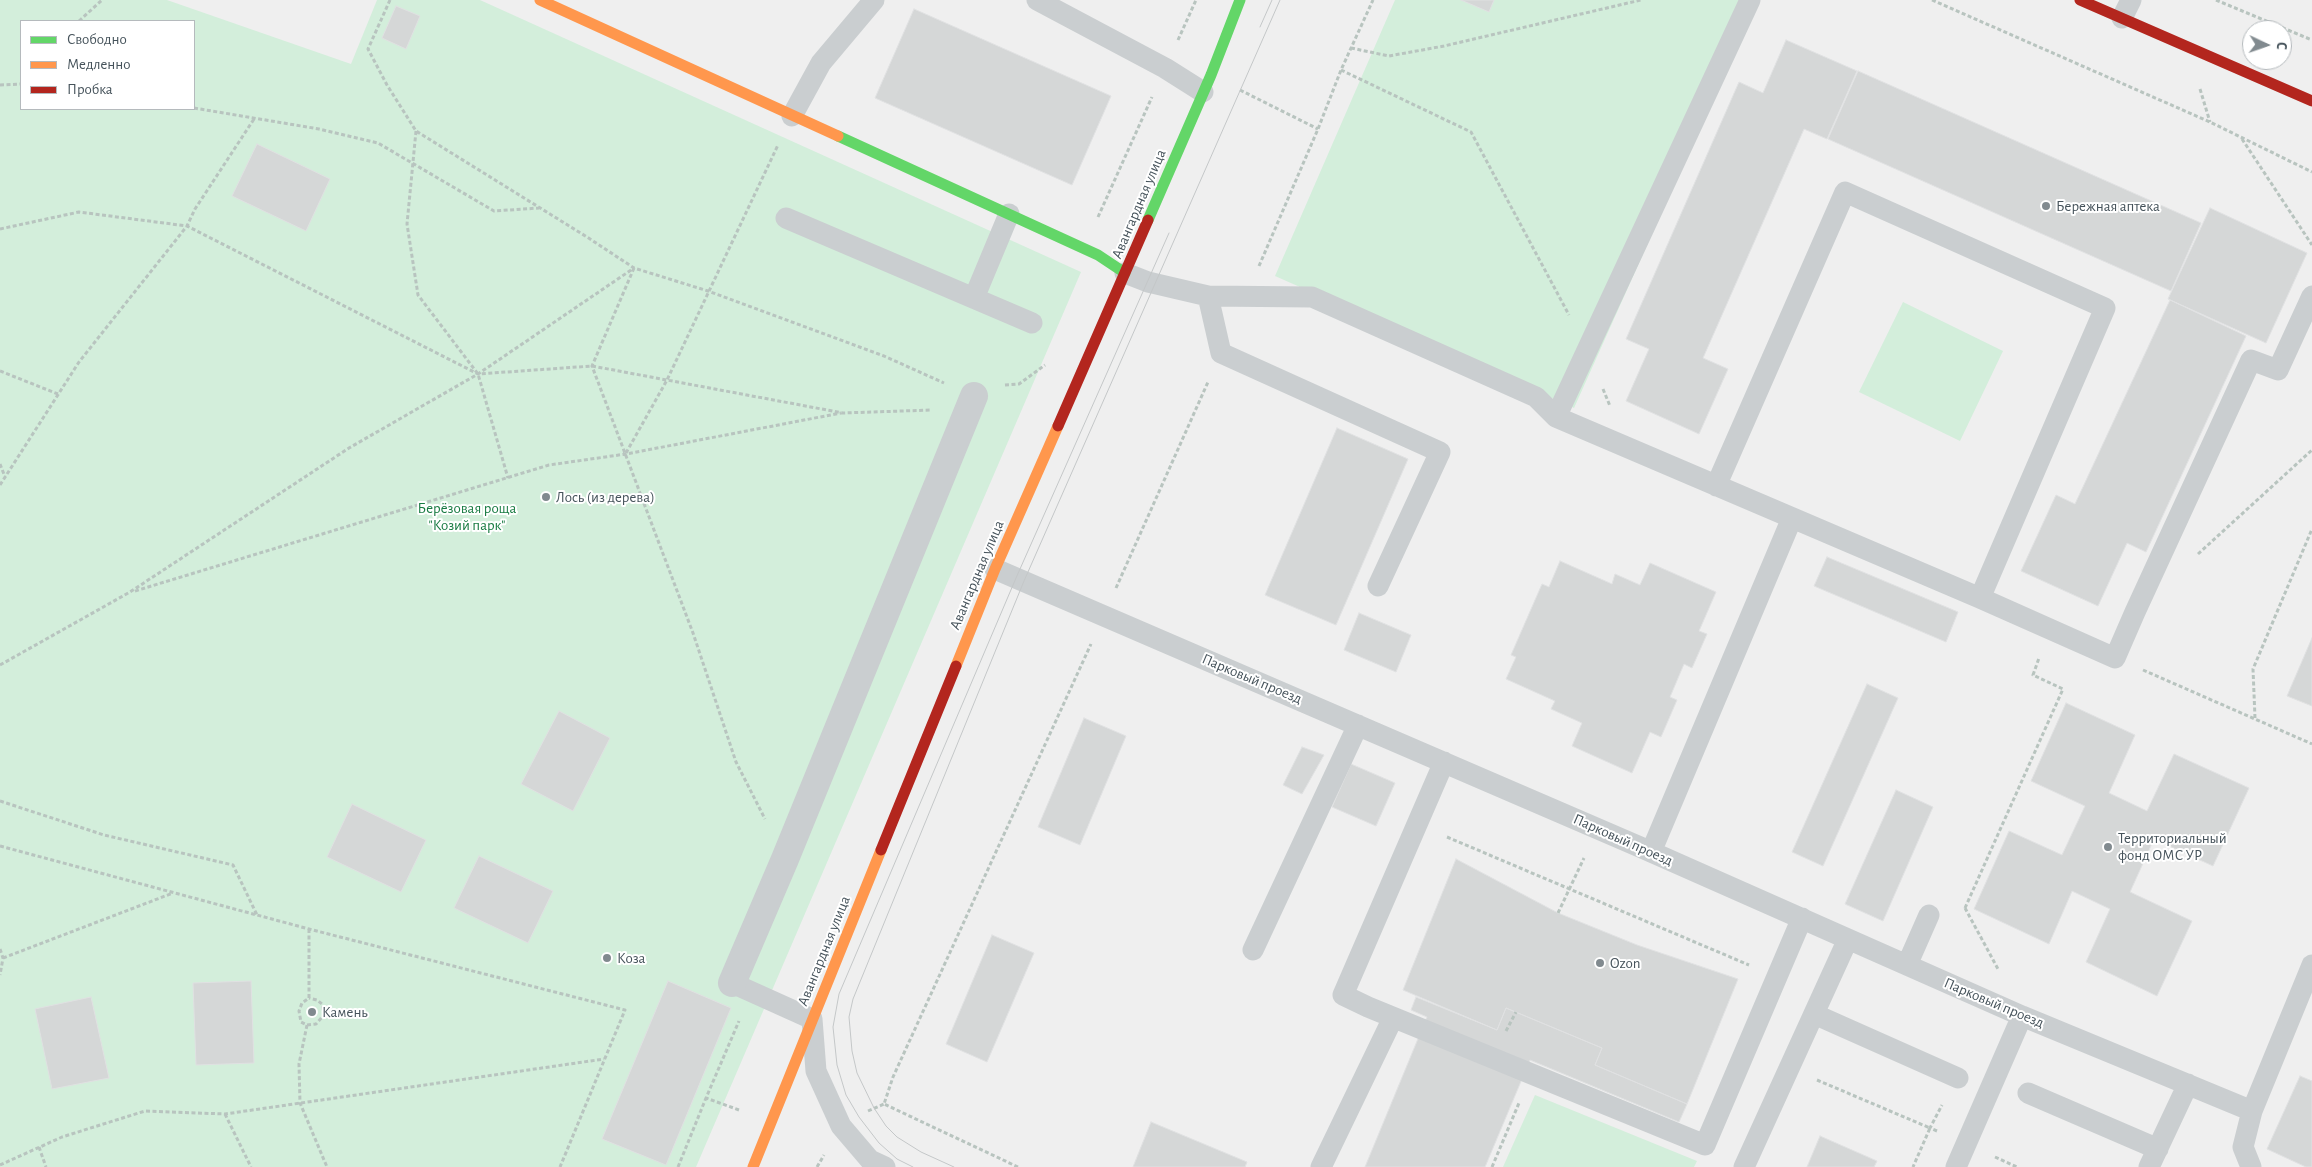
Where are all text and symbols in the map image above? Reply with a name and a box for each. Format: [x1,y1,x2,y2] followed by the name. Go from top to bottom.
[20,20,195,110] legend
[2242,20,2292,70] north arrow
[67,32,127,47] text: Свободно
[2274,41,2288,50] text: С
[67,57,131,72] text: Медленно
[67,82,113,97] text: Пробка
[1108,147,1170,261] street label: Авангардная улица
[2056,197,2160,215] place label: Бережная аптека
[2040,200,2052,212] marker: Бережная аптека
[556,488,655,506] place label: Лось (из дерева)
[540,491,552,503] marker: Лось (из дерева)
[418,499,516,534] park label: Берёзовая роща "Козий парк"
[946,518,1008,632] street label: Авангардная улица
[1199,650,1305,708] street label: Парковый проезд
[1570,810,1676,870] street label: Парковый проезд
[2118,829,2227,864] place label: Территориальный фонд ОМС УР
[2102,841,2114,853] marker: Территориальный фонд ОМС УР
[794,893,854,1009] street label: Авангардная улица
[617,949,645,967] place label: Коза
[601,952,613,964] marker: Коза
[1610,954,1640,972] place label: Ozon
[1594,957,1606,969] marker: Ozon
[1941,974,2047,1032] street label: Парковый проезд
[322,1003,368,1021] place label: Камень
[306,1006,318,1018] marker: Камень

